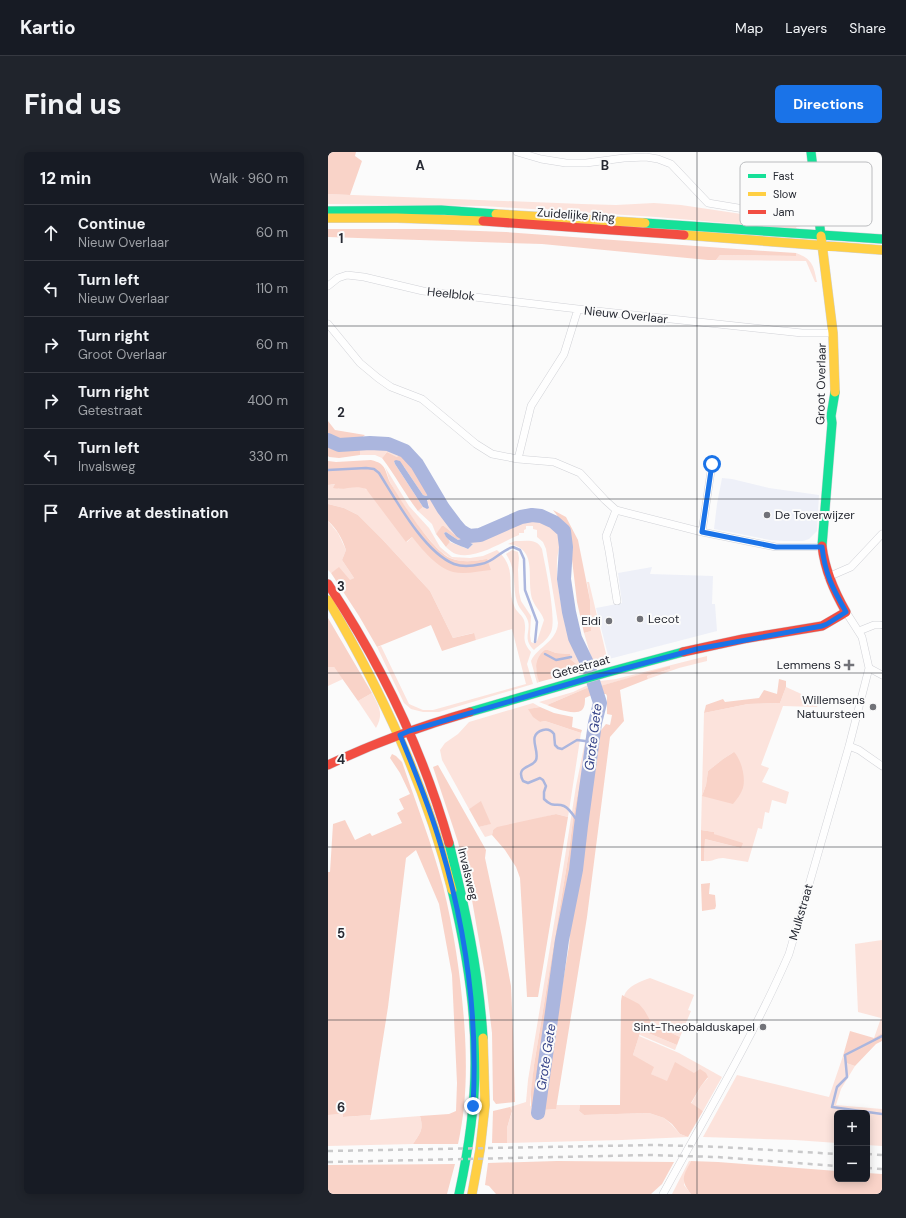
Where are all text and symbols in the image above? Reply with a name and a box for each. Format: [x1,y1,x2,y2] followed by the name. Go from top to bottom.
[20,15,76,40] text: Kartio
[735,19,763,37] text: Map
[785,19,827,37] text: Layers
[849,19,886,37] text: Share
[775,85,882,123] button: Directions
[24,86,122,123] text: Find us
[415,157,425,174] text: A
[601,157,609,174] text: B
[740,162,872,226] legend
[40,167,91,189] text: 12 min
[773,169,794,183] text: Fast
[210,170,288,187] text: Walk · 960 m
[773,187,797,201] text: Slow
[536,204,616,226] street label: Zuidelijke Ring
[773,205,794,219] text: Jam
[78,214,146,234] text: Continue
[40,222,62,244] icon: ahead
[256,224,288,241] text: 60 m
[339,230,343,247] text: 1
[78,234,169,251] text: Nieuw Overlaar
[78,270,139,290] text: Turn left
[40,278,62,300] icon: left
[256,280,288,297] text: 110 m
[426,284,476,304] street label: Heelblok
[78,290,169,307] text: Nieuw Overlaar
[583,303,669,327] street label: Nieuw Overlaar
[78,326,149,346] text: Turn right
[40,334,62,356] icon: right
[256,336,288,353] text: 60 m
[812,342,830,425] street label: Groot Overlaar
[78,346,167,363] text: Groot Overlaar
[78,382,149,402] text: Turn right
[40,390,62,412] icon: right
[247,392,288,409] text: 400 m
[78,402,143,419] text: Getestraat
[337,404,345,421] text: 2
[78,438,139,458] text: Turn left
[40,446,62,468] icon: left
[249,448,288,465] text: 330 m
[703,455,721,473] route start
[78,458,135,475] text: Invalsweg
[40,502,62,524] icon: arrive
[78,503,229,523] text: Arrive at destination
[775,507,855,523] place label: De Toverwijzer
[762,510,772,520] marker: De Toverwijzer
[337,578,345,595] text: 3
[648,611,680,627] place label: Lecot
[581,613,601,629] place label: Eldi
[635,614,645,624] marker: Lecot
[604,616,614,626] marker: Eldi
[550,651,612,683] street label: Getestraat
[777,657,841,673] place label: Lemmens S
[844,660,854,670] marker: Lemmens S
[797,692,865,722] place label: Willemsens Natuursteen
[580,702,606,772] water label: Grote Gete
[868,702,878,712] marker: Willemsens Natuursteen
[337,751,345,768] text: 4
[454,846,482,902] street label: Invalsweg
[785,882,817,942] street label: Mulkstraat
[337,925,345,942] text: 5
[633,1019,755,1035] place label: Sint-Theobalduskapel
[532,1022,560,1092] water label: Grote Gete
[758,1022,768,1032] marker: Sint-Theobalduskapel
[464,1097,482,1115] route end
[337,1099,345,1116] text: 6
[834,1110,870,1182] map controls
[834,1110,870,1146] button: +
[834,1146,870,1182] button: −

